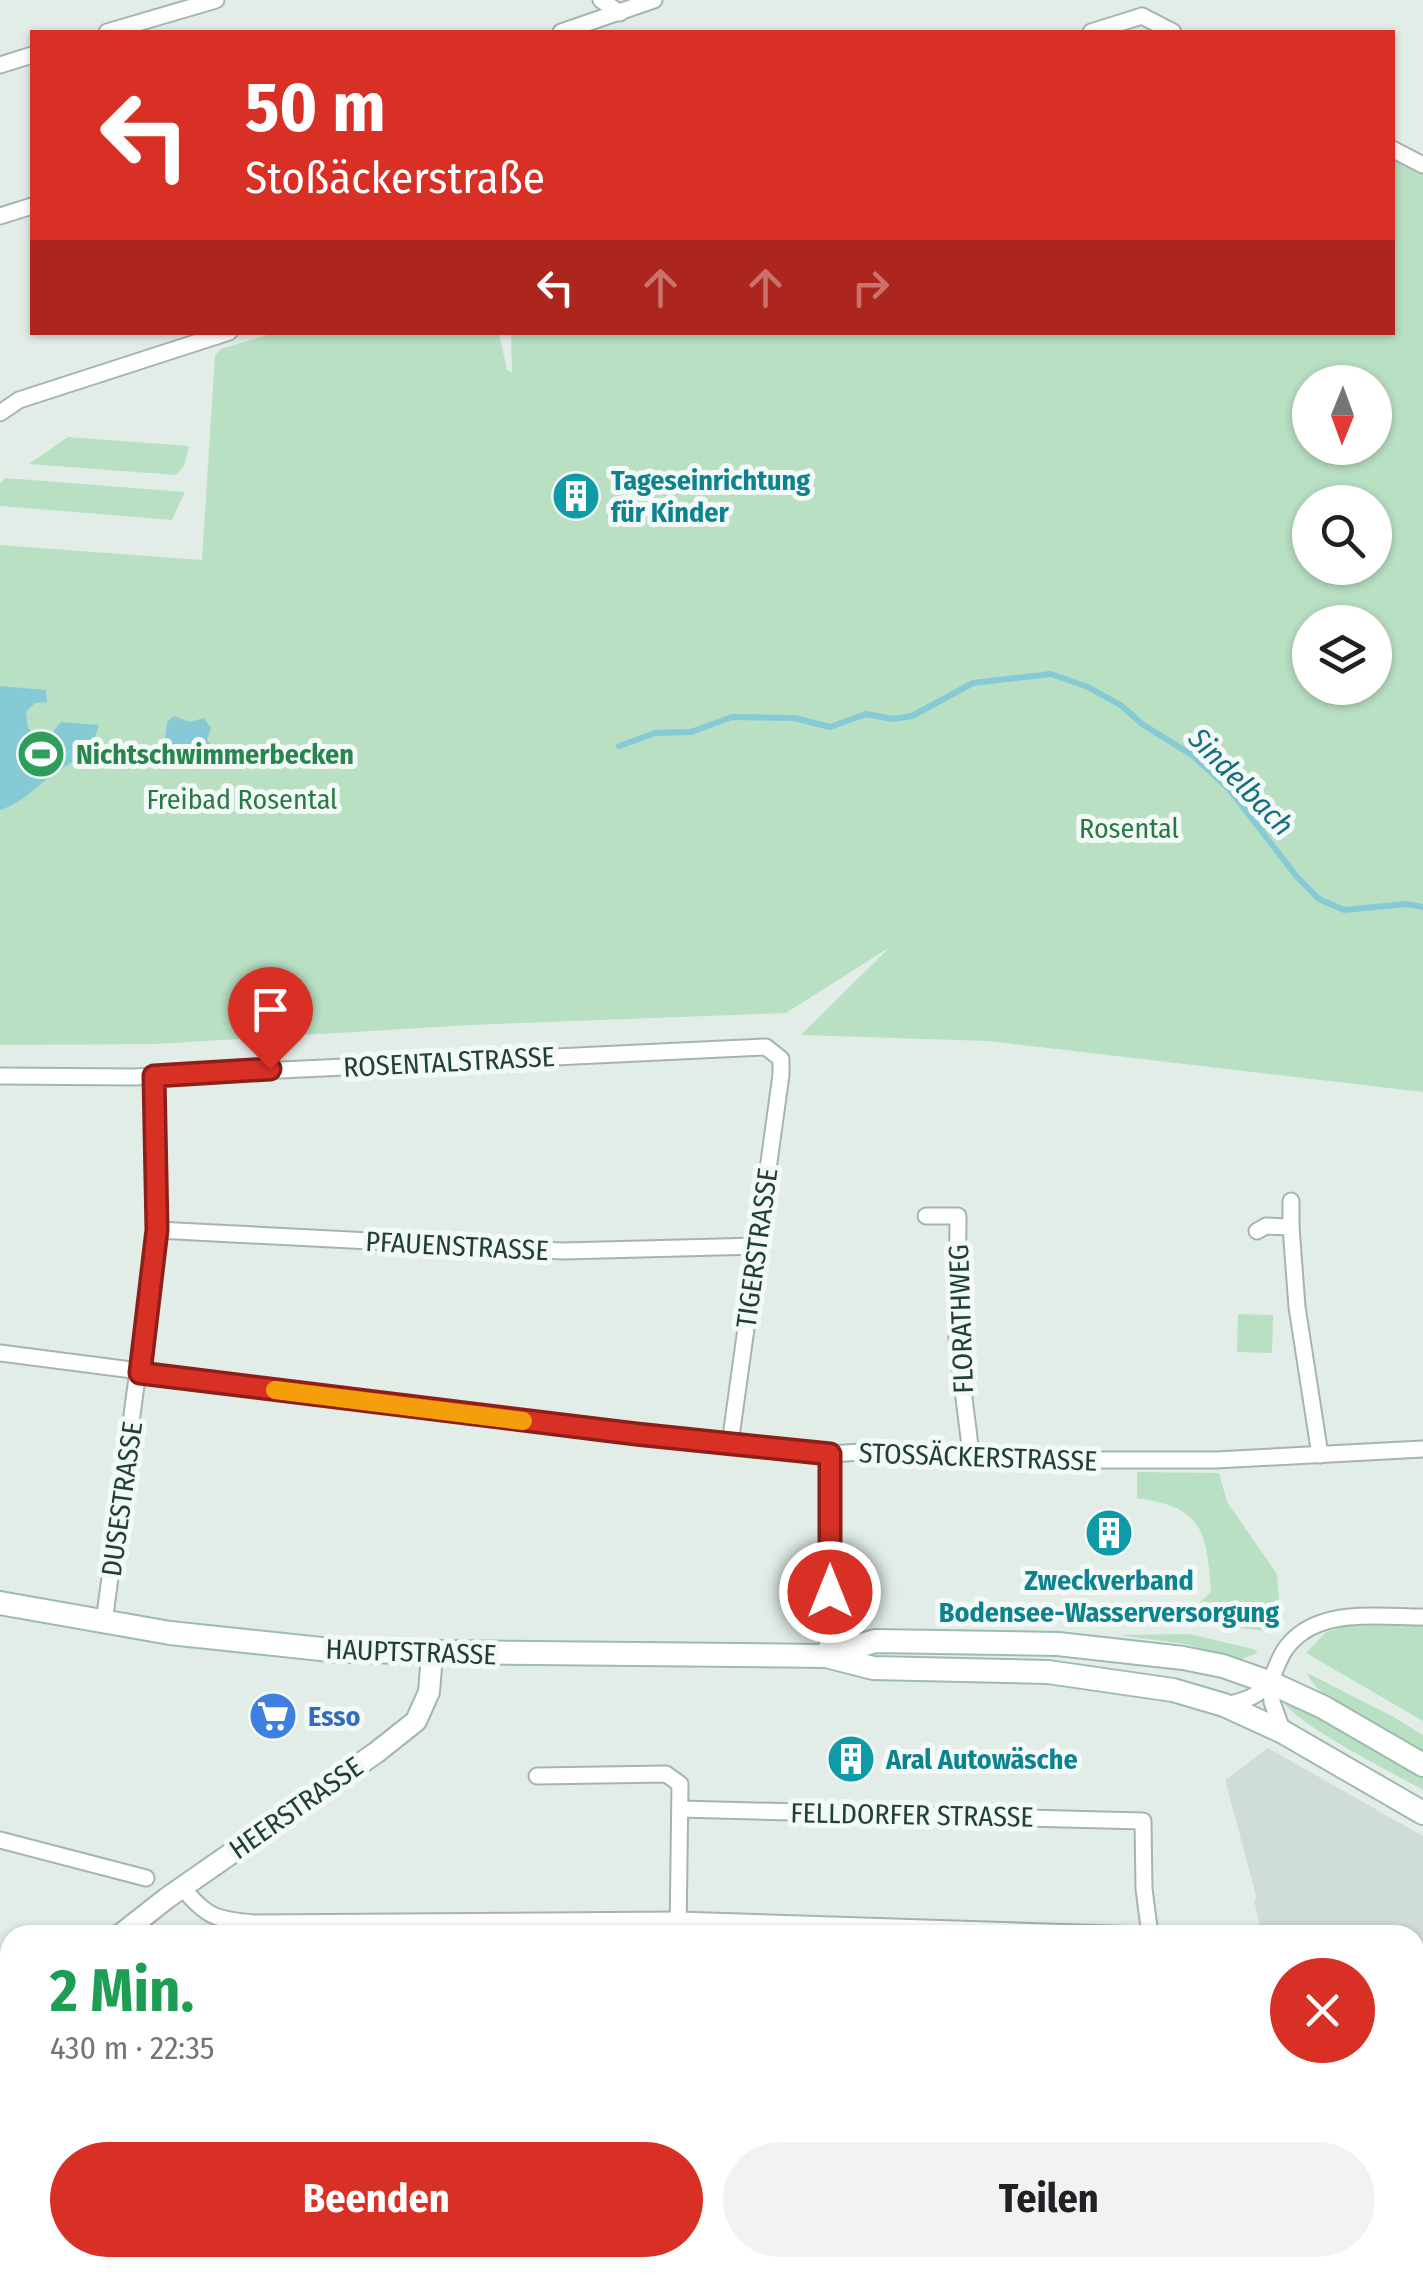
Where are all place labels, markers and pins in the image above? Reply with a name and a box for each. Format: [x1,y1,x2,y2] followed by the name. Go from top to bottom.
[611,464,810,529] place label: Tageseinrichtung für Kinder
[550,470,602,522] building icon: Tageseinrichtung für Kinder
[15,728,67,780] sports icon: Nichtschwimmerbecken
[76,738,354,771] place label: Nichtschwimmerbecken
[228,967,313,1070] pin
[1083,1507,1135,1559] building icon: Zweckverband Bodensee-Wasserversorgung
[939,1564,1279,1629] place label: Zweckverband Bodensee-Wasserversorgung
[247,1690,299,1742] supermarket icon: Esso
[308,1700,360,1733] place label: Esso
[825,1733,877,1785] building icon: Aral Autowäsche
[885,1743,1078,1776] place label: Aral Autowäsche

